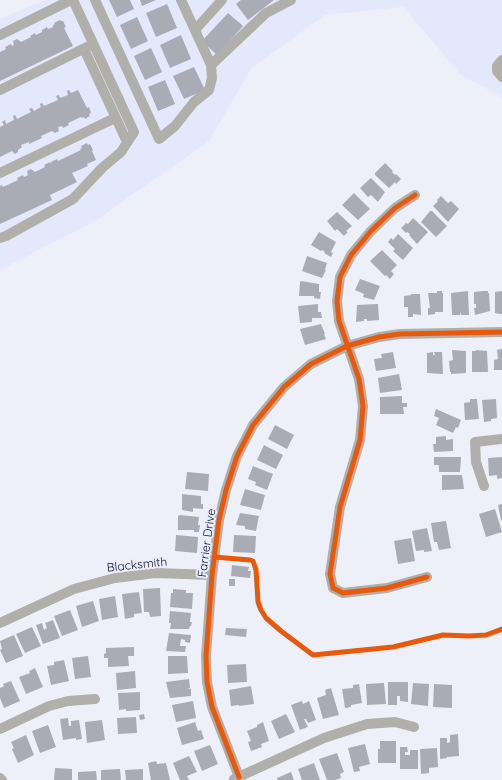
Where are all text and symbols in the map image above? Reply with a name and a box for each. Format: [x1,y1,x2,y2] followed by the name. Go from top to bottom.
[195,508,219,578] street label: Farrier Drive
[106,555,168,575] street label: Blacksmith

